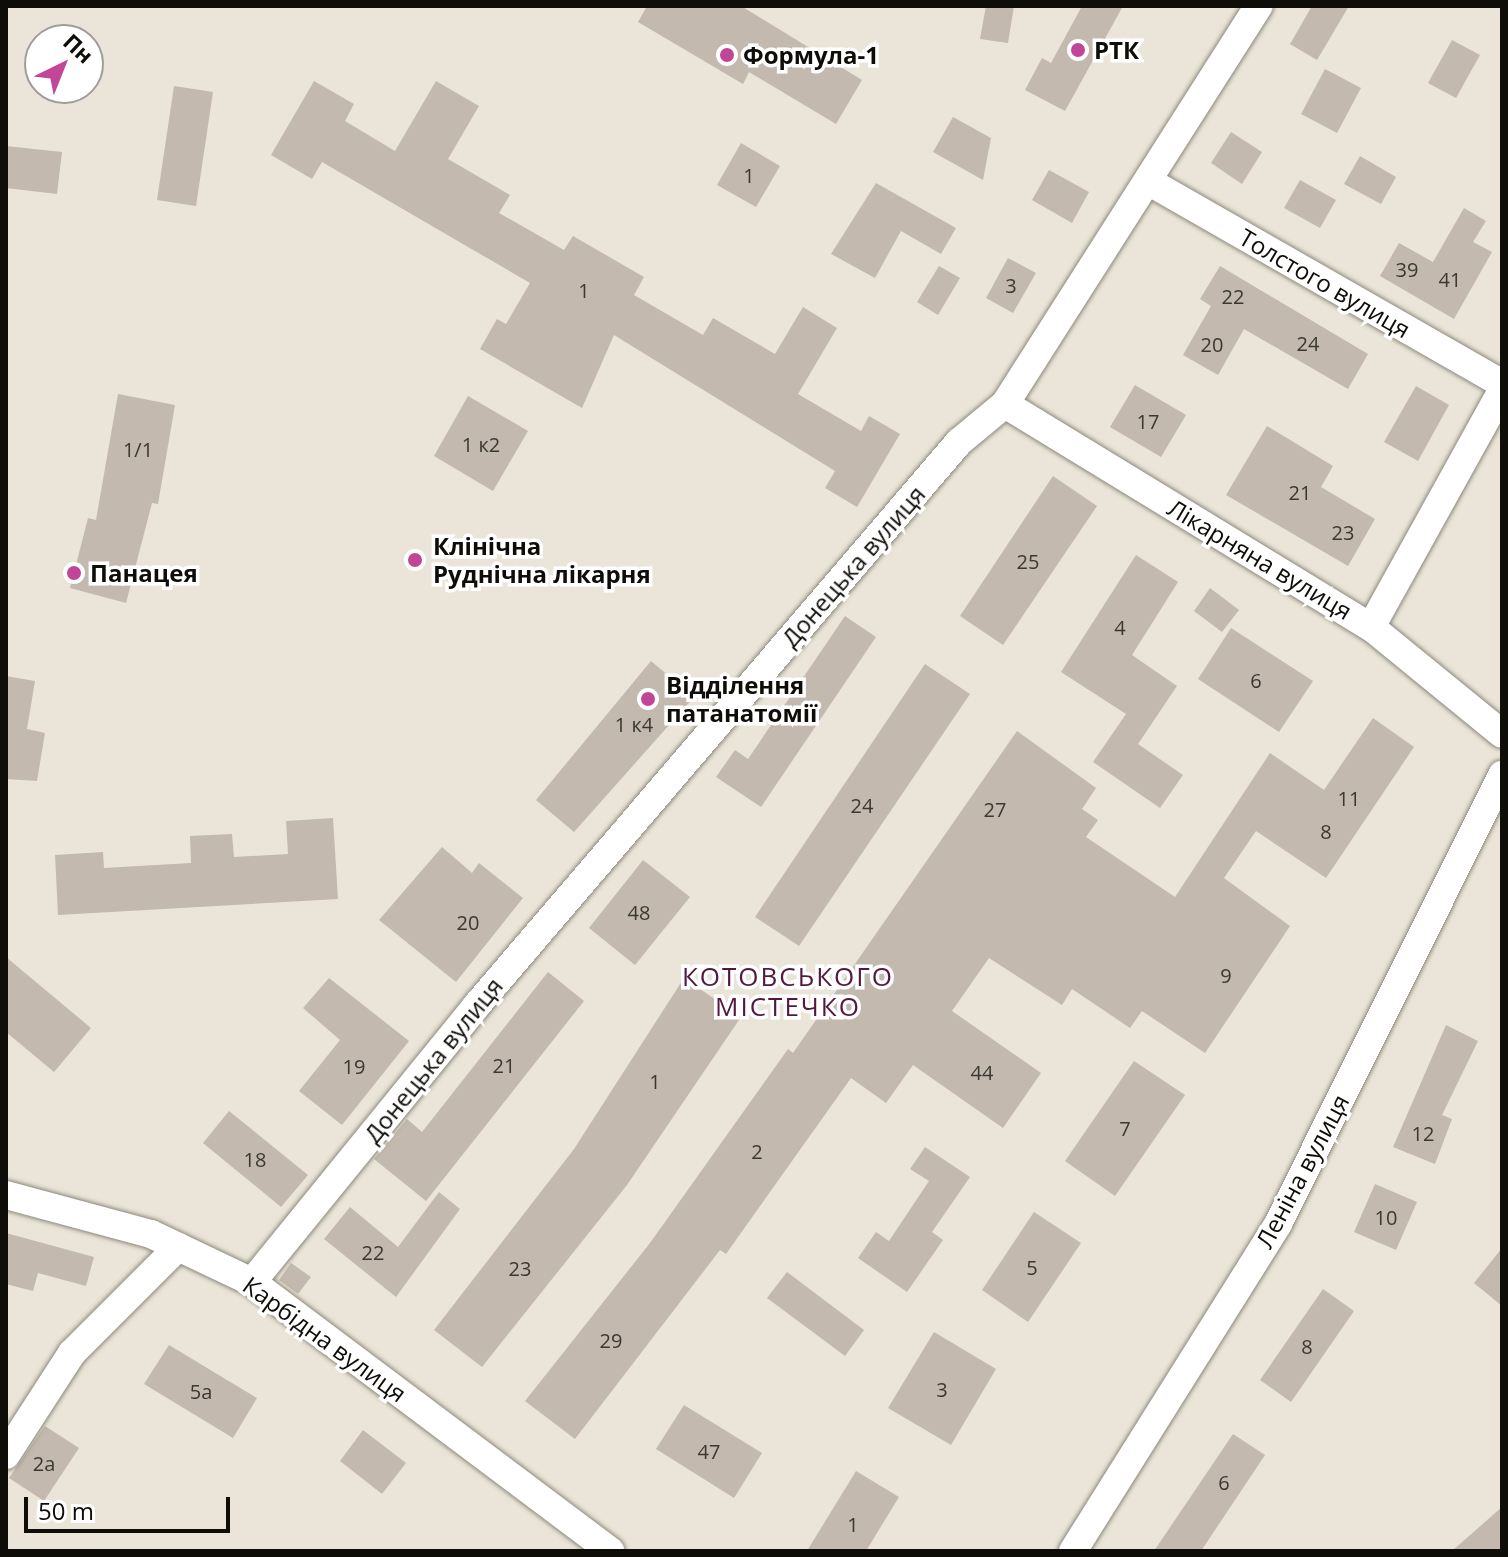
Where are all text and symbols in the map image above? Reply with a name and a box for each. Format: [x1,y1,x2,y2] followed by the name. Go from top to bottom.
[24,24,104,104] north arrow
[57,26,101,69] text: Пн
[1094,36,1139,64] place label: РТК
[743,41,879,69] place label: Формула-1
[1069,41,1087,59] marker: РТК
[718,46,736,64] marker: Формула-1
[743,163,755,187] house number: 1
[1234,222,1416,344] street label: Толстого вулиця
[1396,257,1418,281] house number: 39
[1439,267,1461,291] house number: 41
[1005,273,1017,297] house number: 3
[578,278,590,302] house number: 1
[1222,284,1244,308] house number: 22
[1297,331,1319,355] house number: 24
[1201,332,1223,356] house number: 20
[1137,409,1159,433] house number: 17
[462,432,500,456] house number: 1 к2
[123,437,153,461] house number: 1/1
[775,480,931,652] street label: Донецька вулиця
[1289,480,1311,504] house number: 21
[1163,493,1357,625] street label: Лікарняна вулиця
[1332,520,1354,544] house number: 23
[433,532,651,588] place label: Клінічна Руднічна лікарня
[404,549,426,571] marker: Клінічна Руднічна лікарня
[1017,549,1039,573] house number: 25
[90,559,198,587] place label: Панацея
[65,564,83,582] marker: Панацея
[1114,615,1126,639] house number: 4
[1250,668,1262,692] house number: 6
[666,671,817,727] place label: Відділення патанатомії
[637,688,659,710] marker: Відділення патанатомії
[615,712,653,736] house number: 1 к4
[1338,786,1360,810] house number: 11
[851,793,873,817] house number: 24
[984,797,1006,821] house number: 27
[1320,819,1332,843] house number: 8
[628,900,650,924] house number: 48
[457,910,479,934] house number: 20
[682,961,894,1022] district label: КОТОВСЬКОГО МІСТЕЧКО
[1220,963,1232,987] house number: 9
[358,972,508,1148] street label: Донецька вулиця
[493,1053,515,1077] house number: 21
[343,1054,365,1078] house number: 19
[971,1060,993,1084] house number: 44
[649,1069,661,1093] house number: 1
[1250,1089,1354,1253] street label: Леніна вулиця
[1119,1116,1131,1140] house number: 7
[1412,1121,1434,1145] house number: 12
[751,1139,763,1163] house number: 2
[244,1147,266,1171] house number: 18
[1375,1205,1397,1229] house number: 10
[362,1240,384,1264] house number: 22
[1026,1255,1038,1279] house number: 5
[509,1256,531,1280] house number: 23
[238,1270,412,1408] street label: Карбідна вулиця
[600,1328,622,1352] house number: 29
[1301,1334,1313,1358] house number: 8
[936,1377,948,1401] house number: 3
[190,1379,212,1403] house number: 5а
[698,1439,720,1463] house number: 47
[33,1451,55,1475] house number: 2а
[1218,1470,1230,1494] house number: 6
[28,1481,234,1531] scale bar
[38,1494,94,1527] text: 50 m
[847,1512,859,1536] house number: 1

